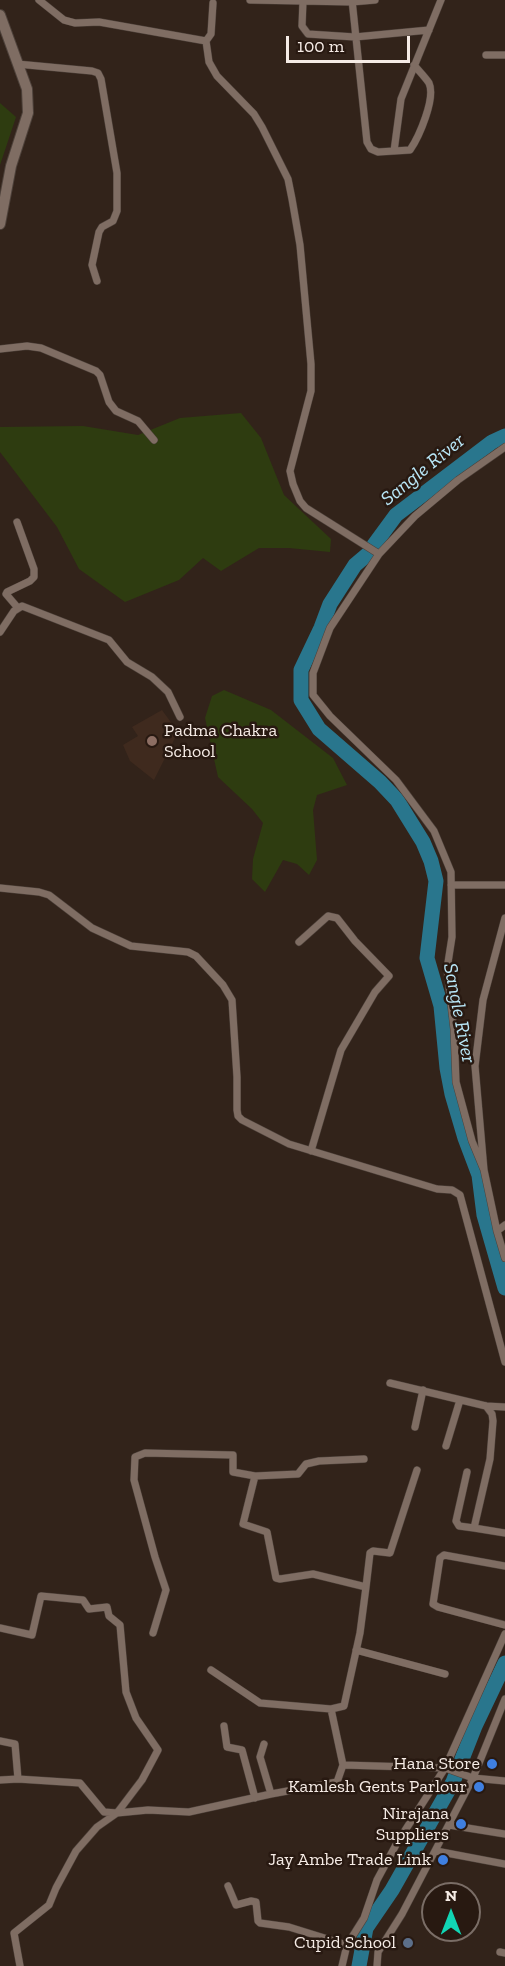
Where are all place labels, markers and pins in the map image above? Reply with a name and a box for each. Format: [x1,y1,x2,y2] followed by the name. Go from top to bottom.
[164,720,277,762] place label: Padma Chakra School
[145,734,159,748] marker: Padma Chakra School
[393,1753,480,1775] place label: Hana Store
[485,1757,499,1771] marker: Hana Store
[288,1776,467,1798] place label: Kamlesh Gents Parlour
[472,1780,486,1794] marker: Kamlesh Gents Parlour
[376,1803,449,1846] place label: Nirajana Suppliers
[454,1817,468,1831] marker: Nirajana Suppliers
[268,1849,431,1871] place label: Jay Ambe Trade Link
[436,1853,450,1867] marker: Jay Ambe Trade Link
[294,1932,396,1954] place label: Cupid School
[401,1936,415,1950] marker: Cupid School

